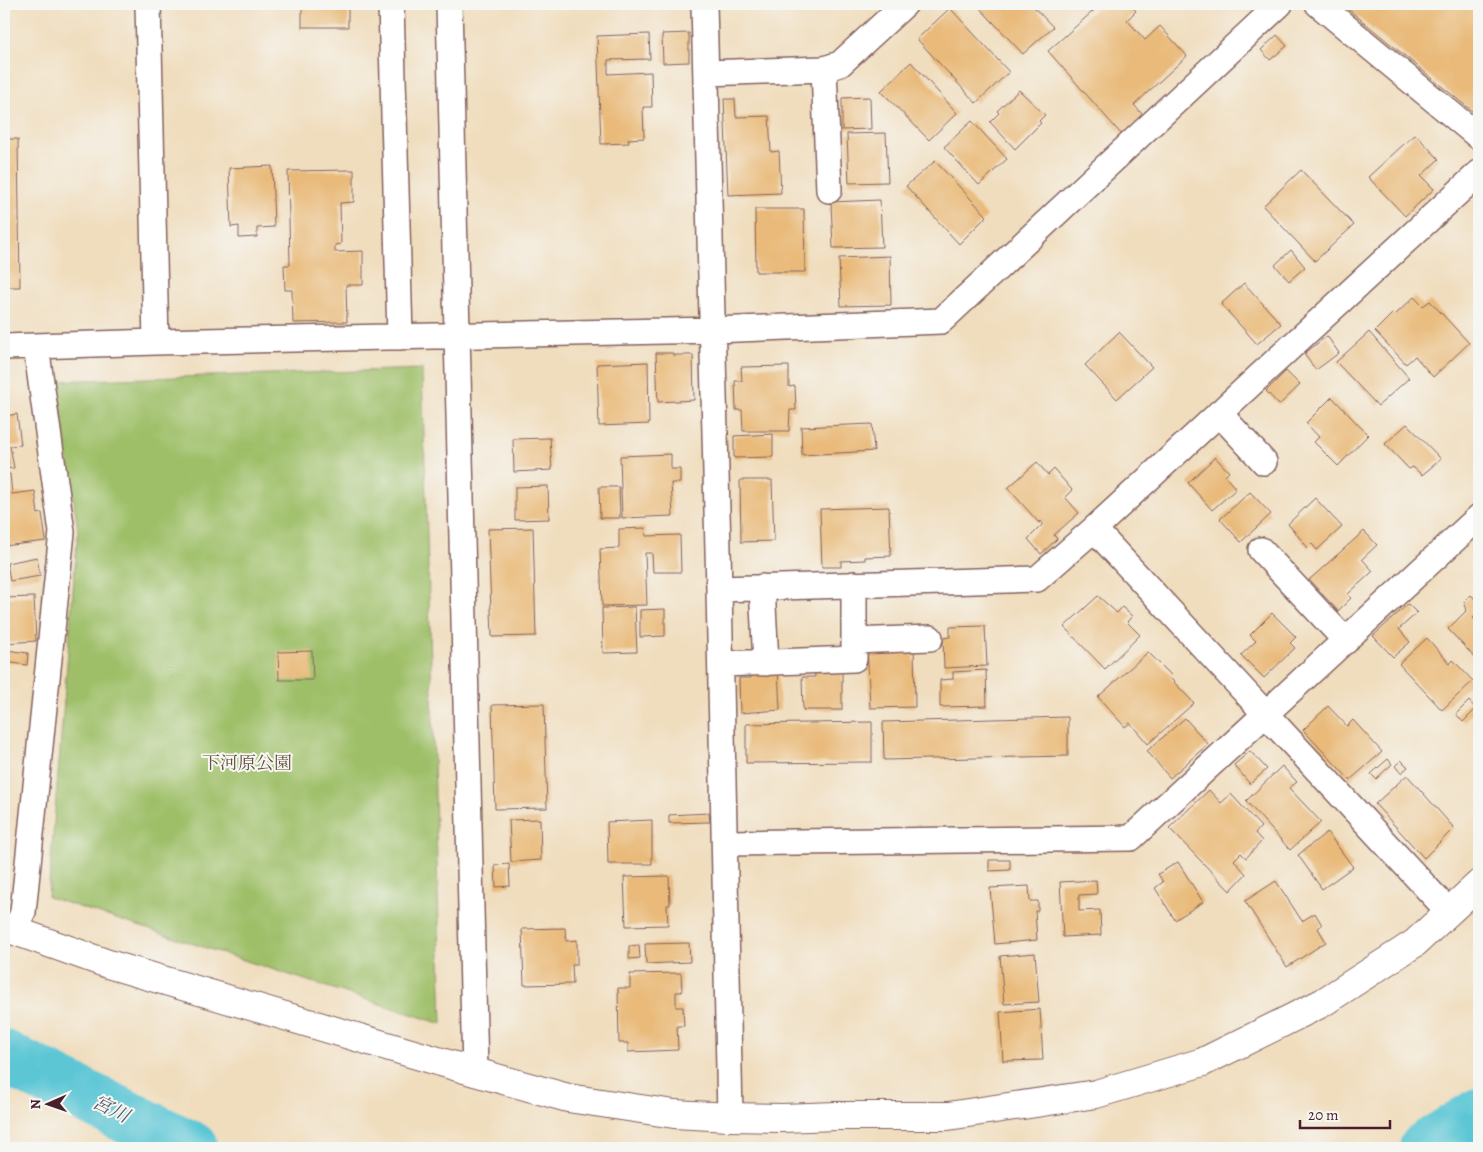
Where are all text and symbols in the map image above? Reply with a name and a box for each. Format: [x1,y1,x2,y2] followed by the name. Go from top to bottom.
[202,751,292,775] park label: 下河原公園
[22,1080,72,1130] north arrow
[88,1089,136,1130] water label: 宮川
[1300,1097,1390,1129] scale bar
[26,1099,45,1110] text: N
[1308,1105,1339,1125] text: 20 m

